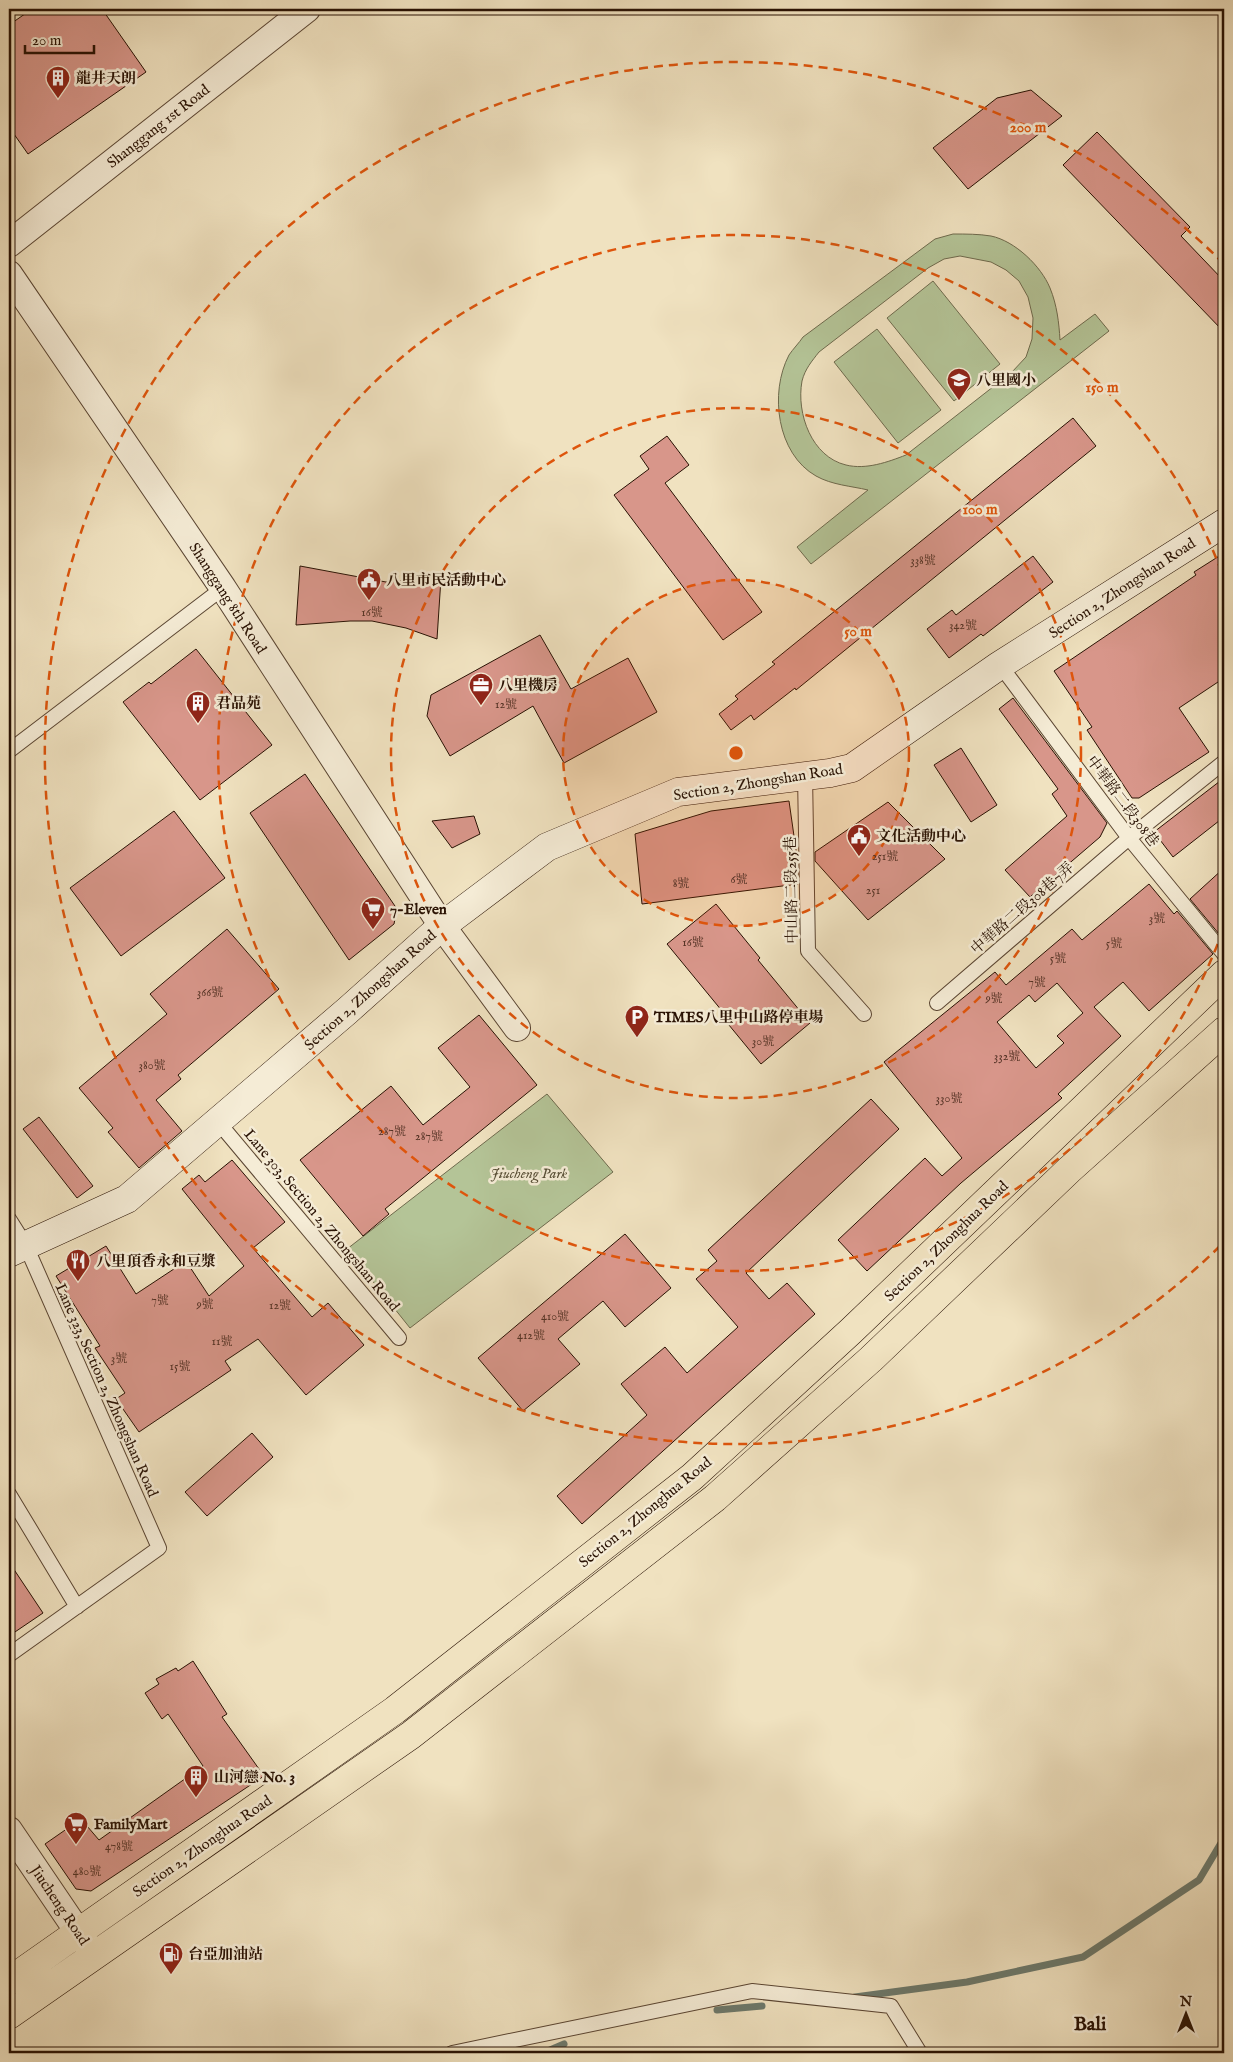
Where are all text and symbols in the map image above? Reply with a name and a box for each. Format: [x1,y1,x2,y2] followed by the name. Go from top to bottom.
[25,22,94,54] scale bar
[32,31,62,50] text: 20 m
[45,65,71,99] building icon: 龍井天朗
[76,69,136,88] place label: 龍井天朗
[103,80,214,173] street label: Shanggang 1st Road
[1010,118,1047,137] text: 200 m
[946,367,972,401] school or university icon: 八里國小
[976,371,1036,390] place label: 八里國小
[1085,378,1119,397] text: 150 m
[962,500,998,519] text: 100 m
[1045,533,1200,643] street label: Section 2, Zhongshan Road
[185,539,271,658] street label: Shanggang 8th Road
[910,553,936,568] house number: 338號
[356,567,382,601] public building icon: 八里市民活動中心
[386,571,506,590] place label: 八里市民活動中心
[361,605,383,620] house number: 16號
[949,618,977,633] house number: 342號
[844,622,872,641] text: 50 m
[468,672,494,706] office icon: 八里機房
[498,676,558,695] place label: 八里機房
[185,690,211,724] building icon: 君品苑
[216,694,261,713] place label: 君品苑
[495,697,517,712] house number: 12號
[727,744,745,762] centre of rings
[1082,752,1163,850] street label: 中華路二段308巷
[672,760,845,805] street label: Section 2, Zhongshan Road
[846,823,872,857] public building icon: 文化活動中心
[876,827,966,846] place label: 文化活動中心
[781,836,802,944] street label: 中山路二段255巷
[872,849,898,864] house number: 251號
[967,858,1078,958] street label: 中華路二段308巷7弄
[730,872,748,887] house number: 6號
[673,876,689,891] house number: 8號
[866,883,880,898] house number: 251
[360,896,386,930] supermarket icon: 7-Eleven
[390,900,447,919] place label: 7-Eleven
[1149,911,1165,926] house number: 3號
[300,925,441,1055] street label: Section 2, Zhongshan Road
[682,935,704,950] house number: 16號
[1106,936,1122,951] house number: 5號
[1050,951,1066,966] house number: 5號
[1028,975,1046,990] house number: 7號
[197,985,223,1000] house number: 366號
[984,991,1003,1006] house number: 9號
[624,1004,650,1038] parking icon: TIMES八里中山路停車場
[653,1008,824,1027] place label: TIMES八里中山路停車場
[752,1034,774,1049] house number: 30號
[994,1049,1020,1064] house number: 332號
[138,1058,166,1073] house number: 380號
[936,1091,962,1106] house number: 330號
[378,1124,406,1139] house number: 287號
[240,1125,404,1316] street label: Lane 303, Section 2, Zhongshan Road
[415,1129,443,1144] house number: 287號
[491,1164,567,1184] park label: Jiucheng Park
[880,1176,1013,1306] street label: Section 2, Zhonghua Road
[65,1248,91,1282] restaurant icon: 八里頂香永和豆漿
[96,1252,216,1271] place label: 八里頂香永和豆漿
[51,1280,163,1501] street label: Lane 323, Section 2, Zhongshan Road
[151,1293,169,1308] house number: 7號
[195,1297,214,1312] house number: 9號
[269,1298,291,1313] house number: 12號
[541,1309,569,1324] house number: 410號
[517,1328,545,1343] house number: 412號
[212,1334,232,1349] house number: 11號
[111,1351,127,1366] house number: 3號
[170,1359,190,1374] house number: 15號
[575,1452,716,1572] street label: Section 2, Zhonghua Road
[183,1764,209,1798] building icon: 山河戀 No. 3
[214,1768,295,1787] place label: 山河戀 No. 3
[129,1791,276,1902] street label: Section 2, Zhonghua Road
[63,1811,89,1845] supermarket icon: FamilyMart
[94,1815,168,1834] place label: FamilyMart
[105,1839,133,1854] house number: 478號
[25,1860,94,1950] street label: Jiucheng Road
[73,1864,101,1879] house number: 480號
[158,1941,184,1975] fuel station icon: 台亞加油站
[188,1945,263,1964] place label: 台亞加油站
[1160,1990,1210,2040] north arrow
[1179,1993,1192,2011] text: N
[1074,2012,1107,2037] district label: Bali

